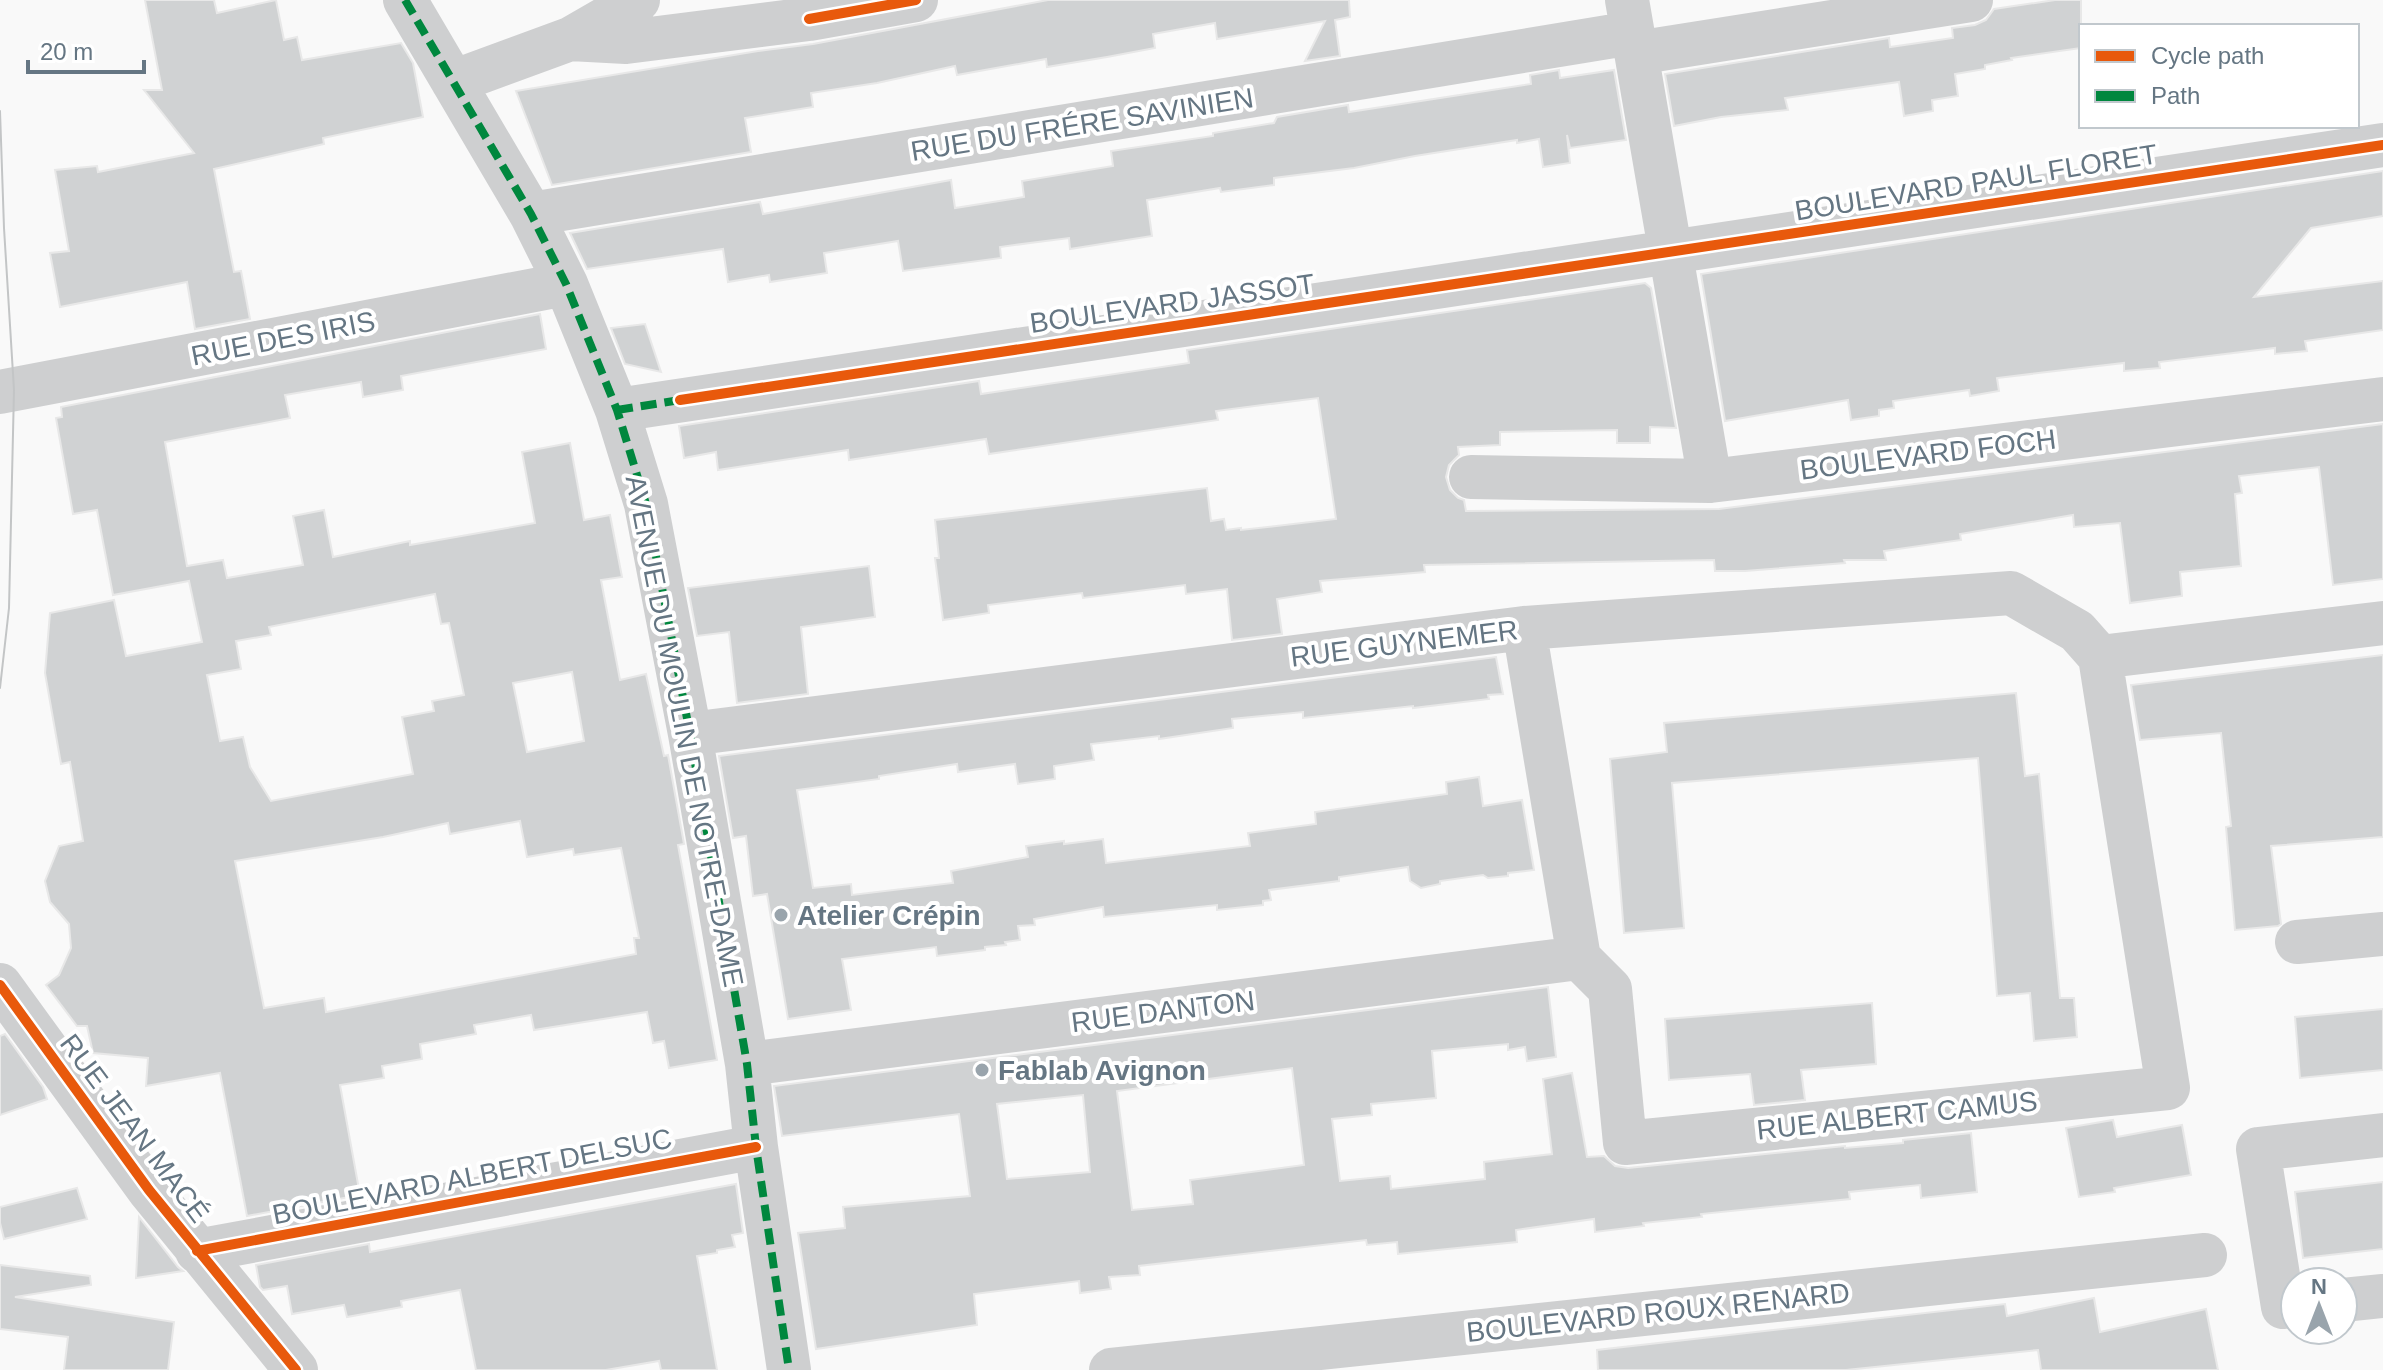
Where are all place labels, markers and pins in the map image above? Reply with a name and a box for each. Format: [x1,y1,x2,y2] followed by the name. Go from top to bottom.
[797,900,981,931] place label: Atelier Crépin
[772,906,790,924] marker: Atelier Crépin
[998,1055,1206,1086] place label: Fablab Avignon
[973,1061,991,1079] marker: Fablab Avignon

